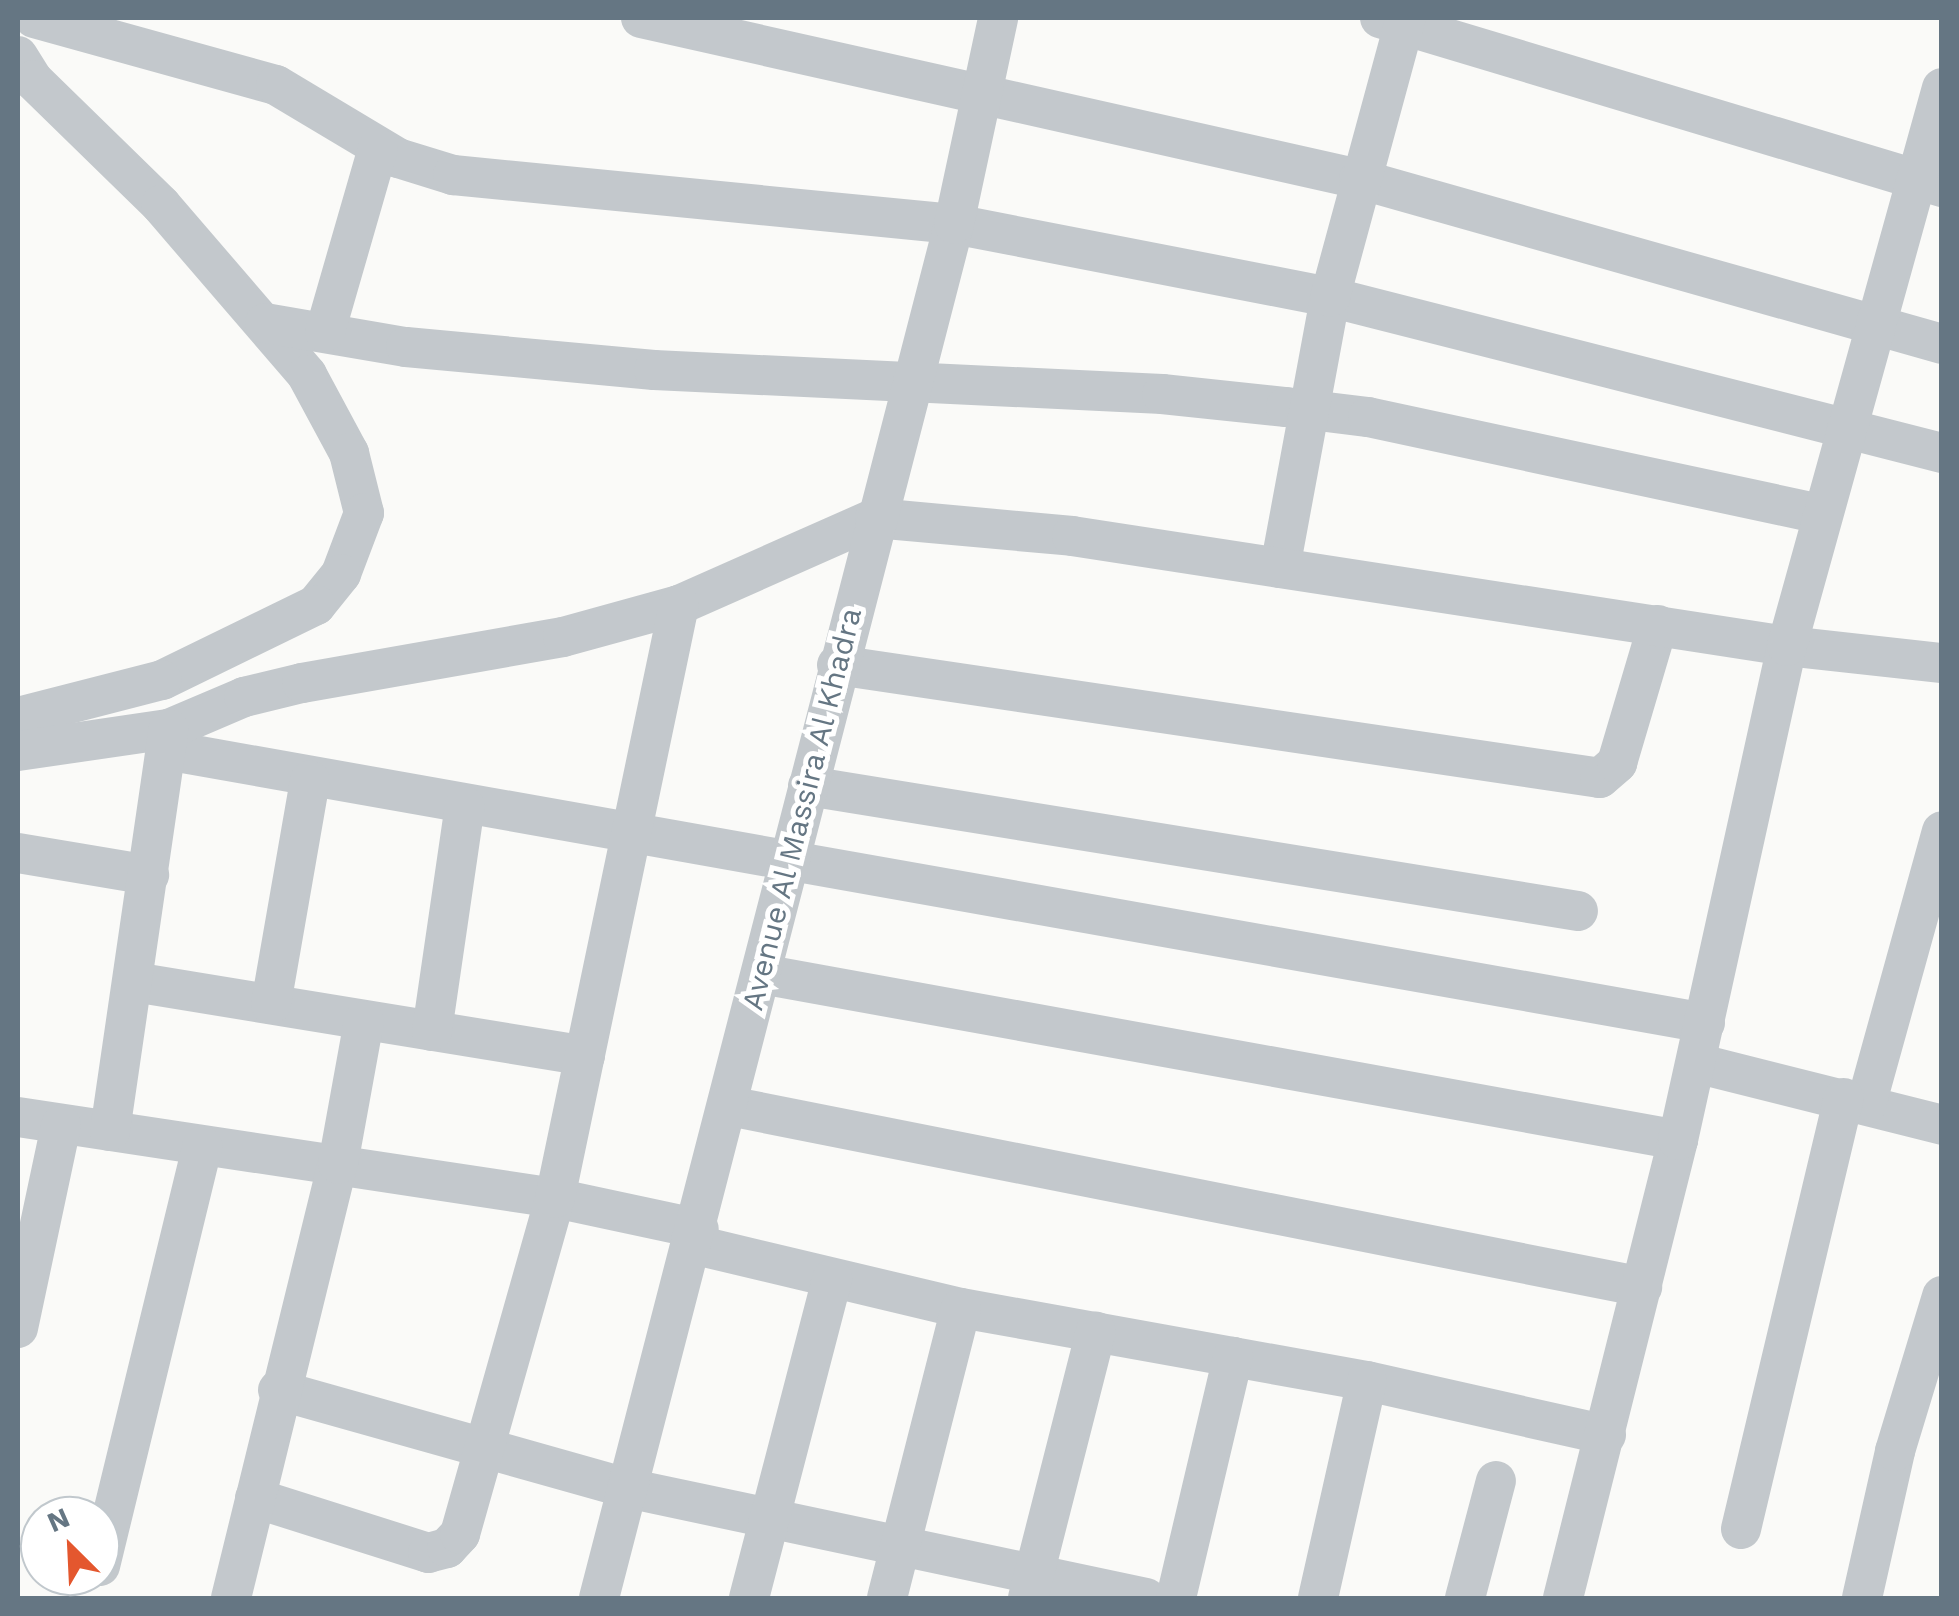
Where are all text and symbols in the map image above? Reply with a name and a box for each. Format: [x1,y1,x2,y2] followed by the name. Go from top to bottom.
[734,602,870,1016] street label: Avenue Al Massira Al Khadra
[20,1496,120,1596] north arrow
[42,1501,75,1539] text: N

